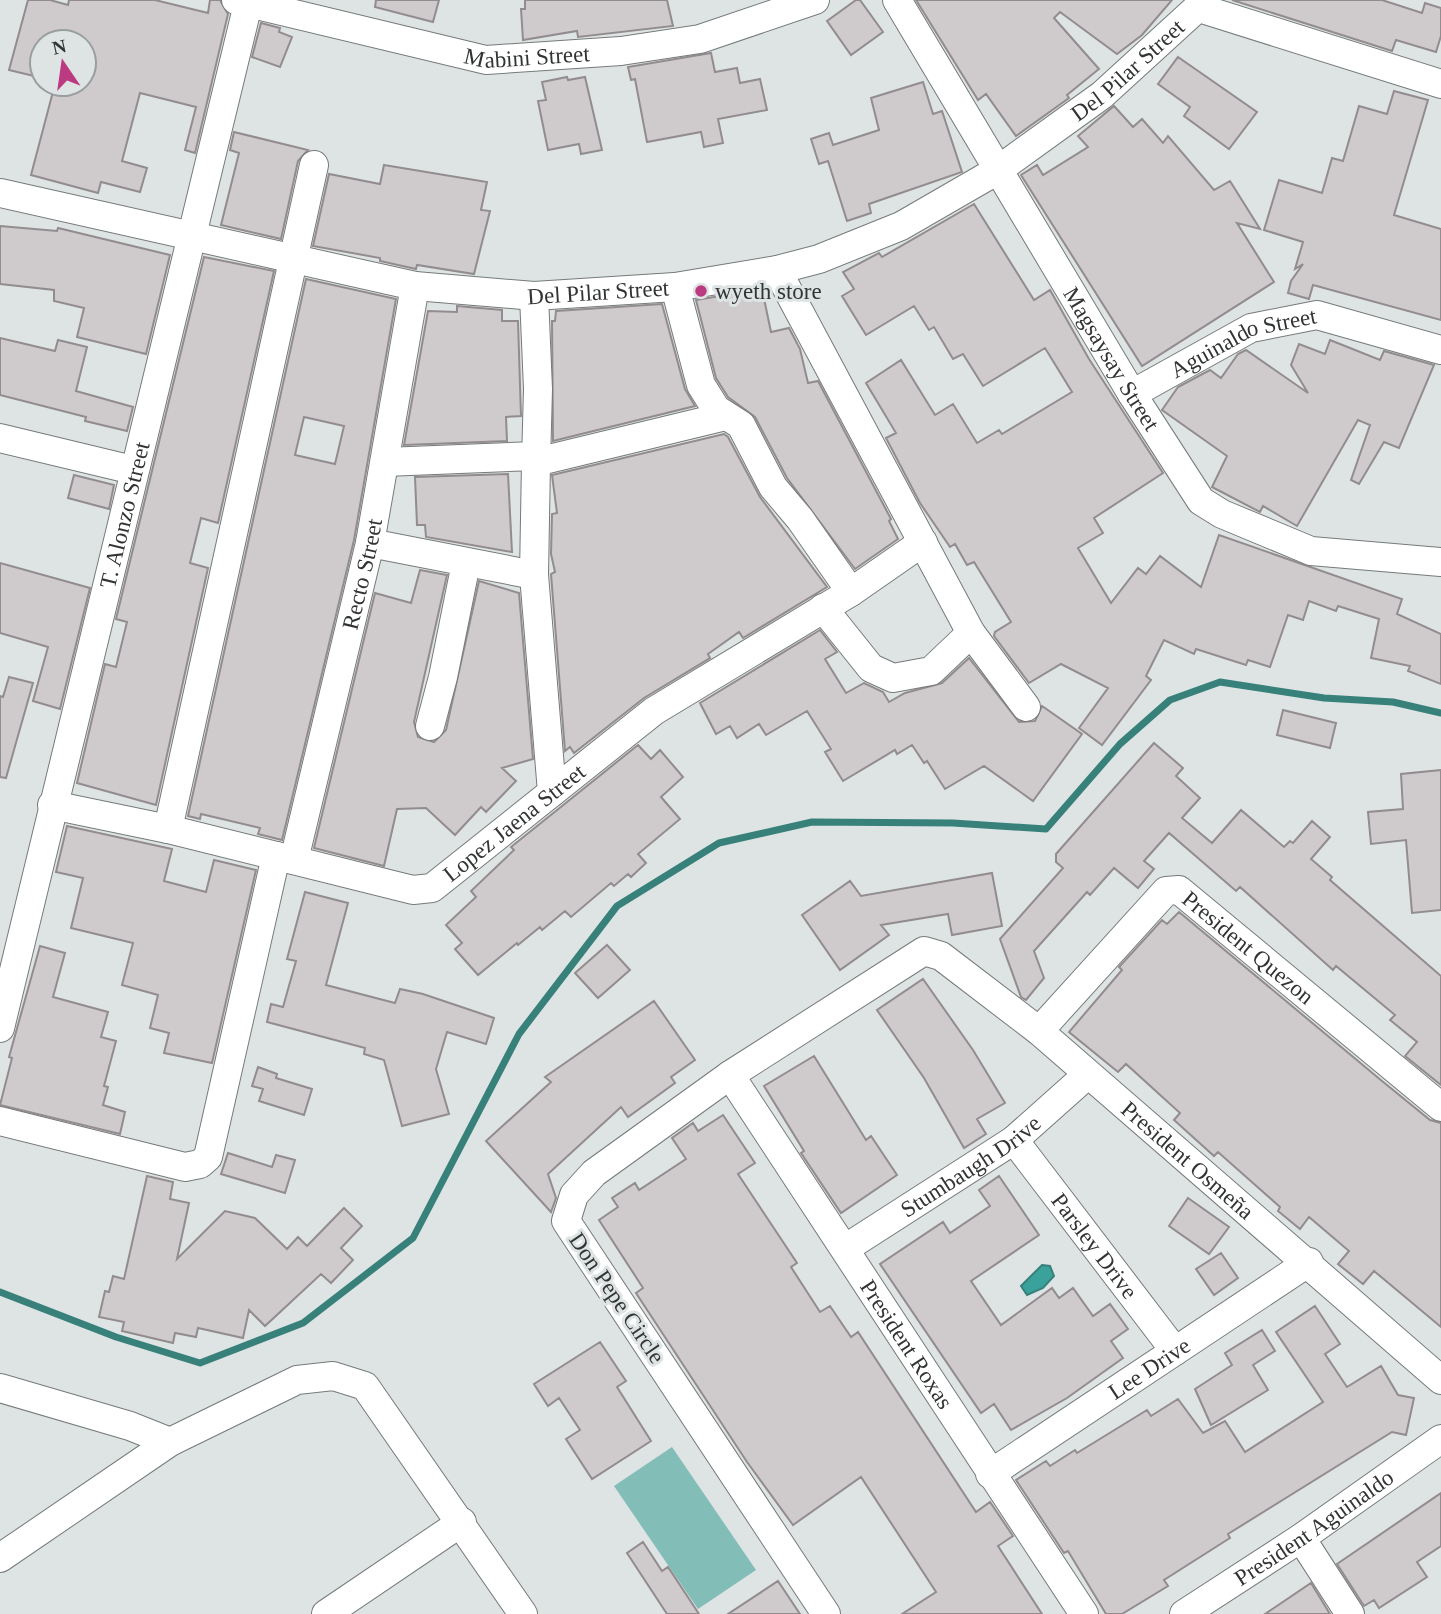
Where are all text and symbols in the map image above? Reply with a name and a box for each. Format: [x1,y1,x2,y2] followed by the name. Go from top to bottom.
[1066,14,1190,126] street label: Del Pilar Street
[28,28,98,98] north arrow
[50,35,69,59] text: N
[462,41,591,73] street label: Mabini Street
[527,275,670,309] street label: Del Pilar Street
[715,279,822,304] place label: wyeth store
[693,283,709,299] marker: wyeth store
[1059,283,1165,436] street label: Magsaysay Street
[1166,303,1319,383] street label: Aguinaldo Street
[95,439,154,591] street label: T. Alonzo Street
[337,516,387,632] street label: Recto Street
[438,758,590,887] street label: Lopez Jaena Street
[1178,886,1319,1009] street label: President Quezon
[1116,1096,1259,1224] street label: President Osmeña
[896,1110,1045,1222] street label: Stumbaugh Drive
[1047,1188,1143,1303] street label: Parsley Drive
[564,1228,670,1368] street label: Don Pepe Circle
[855,1275,958,1413] street label: President Roxas
[1104,1332,1195,1404] street label: Lee Drive
[1229,1464,1398,1591] street label: President Aguinaldo

